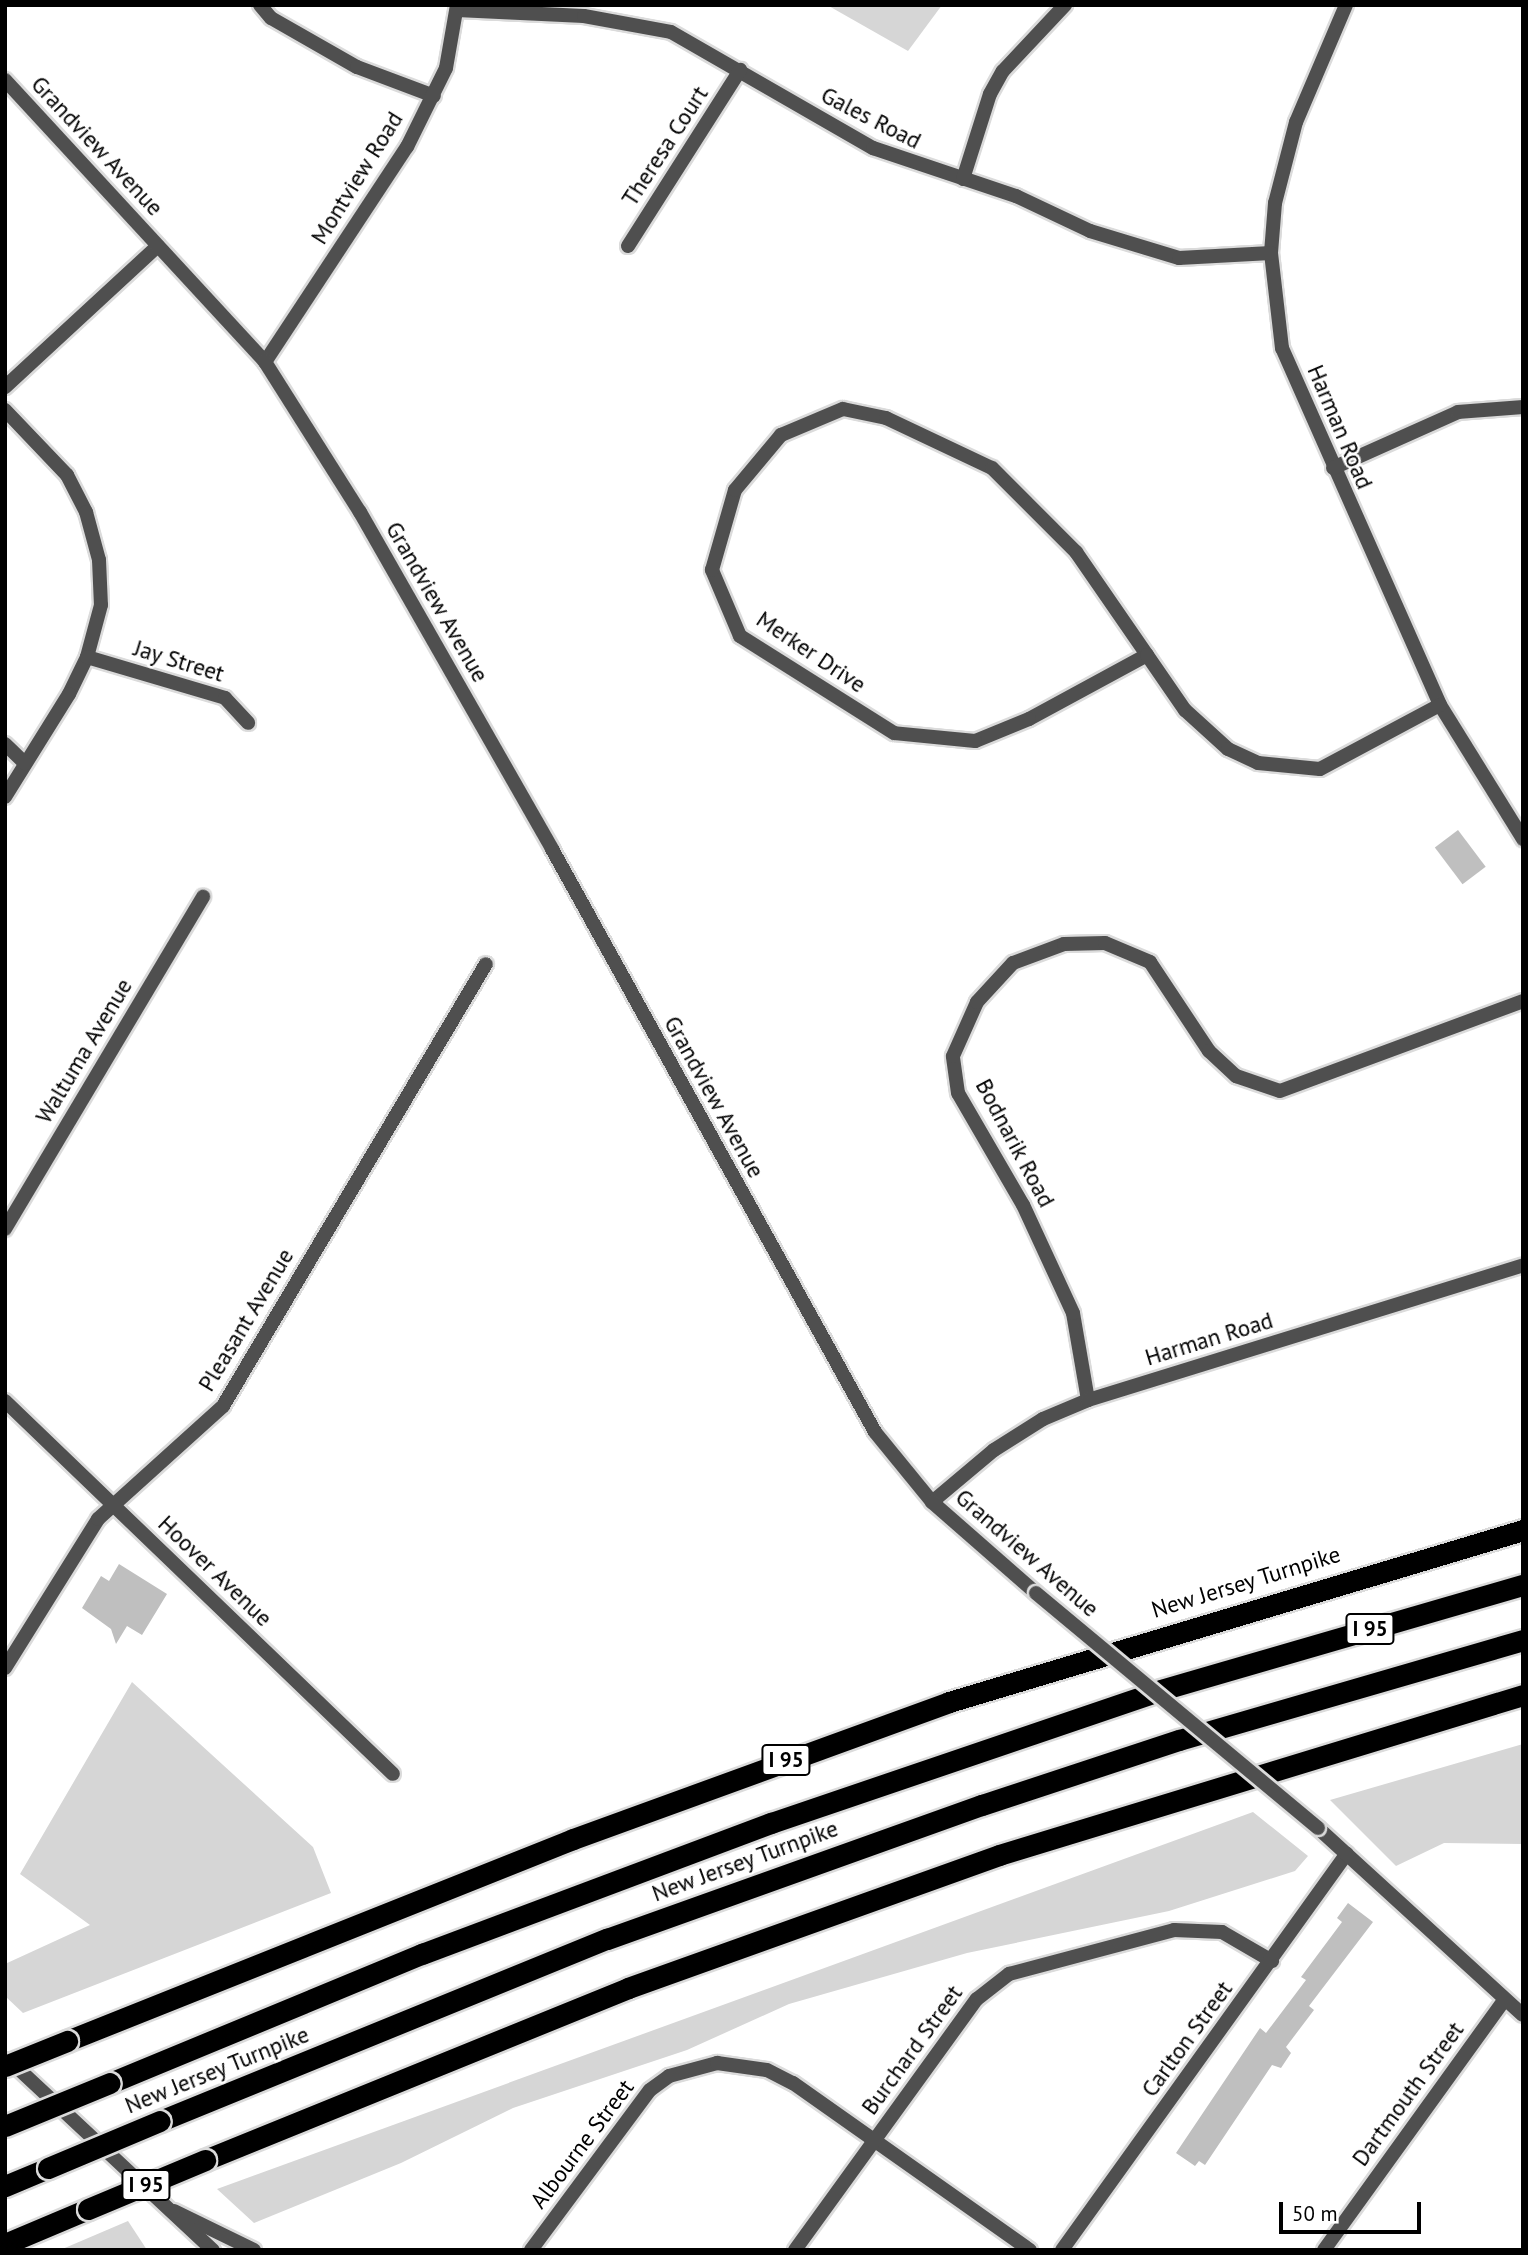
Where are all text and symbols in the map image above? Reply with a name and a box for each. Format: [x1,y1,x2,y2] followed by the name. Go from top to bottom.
[25,70,169,222] street label: Grandview Avenue
[616,81,714,211] street label: Theresa Court
[816,81,926,155] street label: Gales Road
[305,107,409,249] street label: Montview Road
[1301,361,1379,493] street label: Harman Road
[380,516,494,688] street label: Grandview Avenue
[751,605,871,699] street label: Merker Drive
[130,634,228,688] street label: Jay Street
[30,973,138,1129] street label: Waltuma Avenue
[658,1011,770,1183] street label: Grandview Avenue
[969,1074,1061,1212] street label: Bodnarik Road
[192,1243,300,1397] street label: Pleasant Avenue
[1142,1306,1276,1372] street label: Harman Road
[949,1483,1105,1623] street label: Grandview Avenue
[152,1510,278,1632] street label: Hoover Avenue
[1147,1540,1345,1624] street label: New Jersey Turnpike
[1344,1612,1396,1646] road number: I 95
[760,1742,812,1778] road number: I 95
[647,1814,843,1908] street label: New Jersey Turnpike
[1136,1976,1238,2102] street label: Carlton Street
[856,1980,968,2120] street label: Burchard Street
[1346,2017,1470,2171] street label: Dartmouth Street
[120,2020,314,2120] street label: New Jersey Turnpike
[525,2074,639,2214] street label: Albourne Street
[120,2168,172,2202] road number: I 95
[1283,2188,1425,2232] scale bar
[1292,2200,1338,2227] text: 50 m

